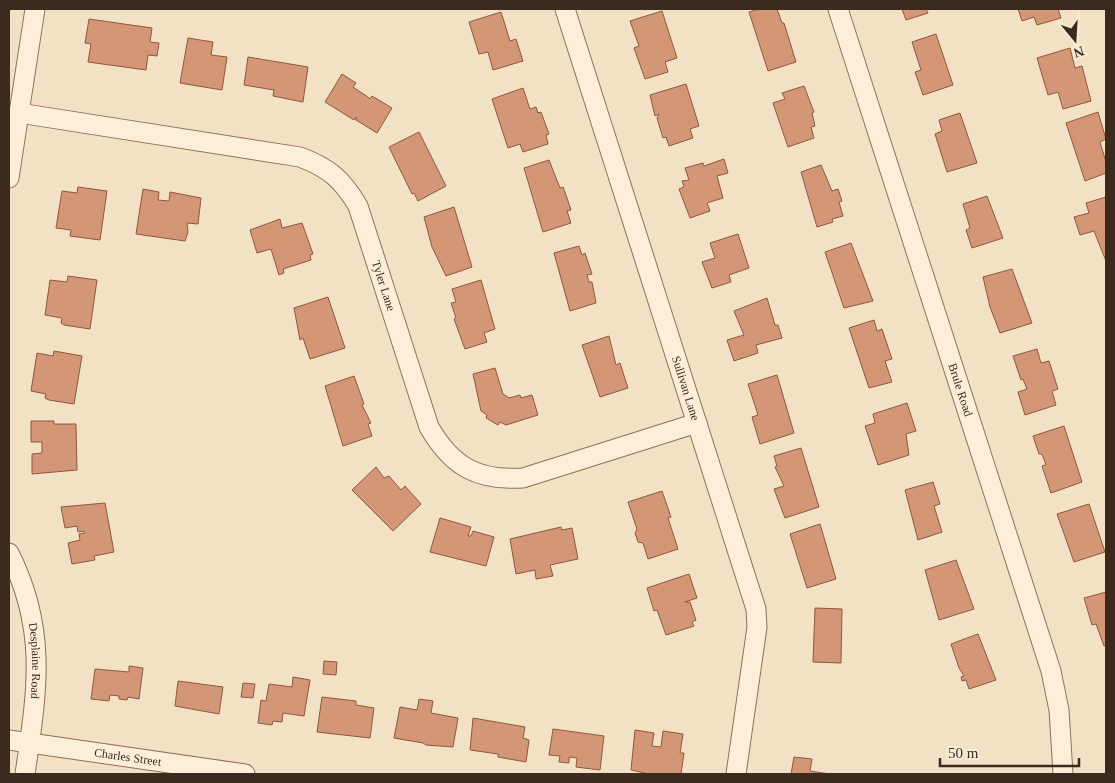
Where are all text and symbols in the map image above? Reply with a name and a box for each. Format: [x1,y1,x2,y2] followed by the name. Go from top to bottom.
[1050,15,1100,65] north arrow
[1072,43,1086,61] text: N
[369,259,398,313] street label: Tyler Lane
[669,354,703,422] street label: Sullivan Lane
[945,361,976,418] street label: Brule Road
[26,622,43,699] street label: Desplaine Road
[940,736,1079,768] scale bar
[93,745,163,769] street label: Charles Street
[948,745,979,761] text: 50 m

